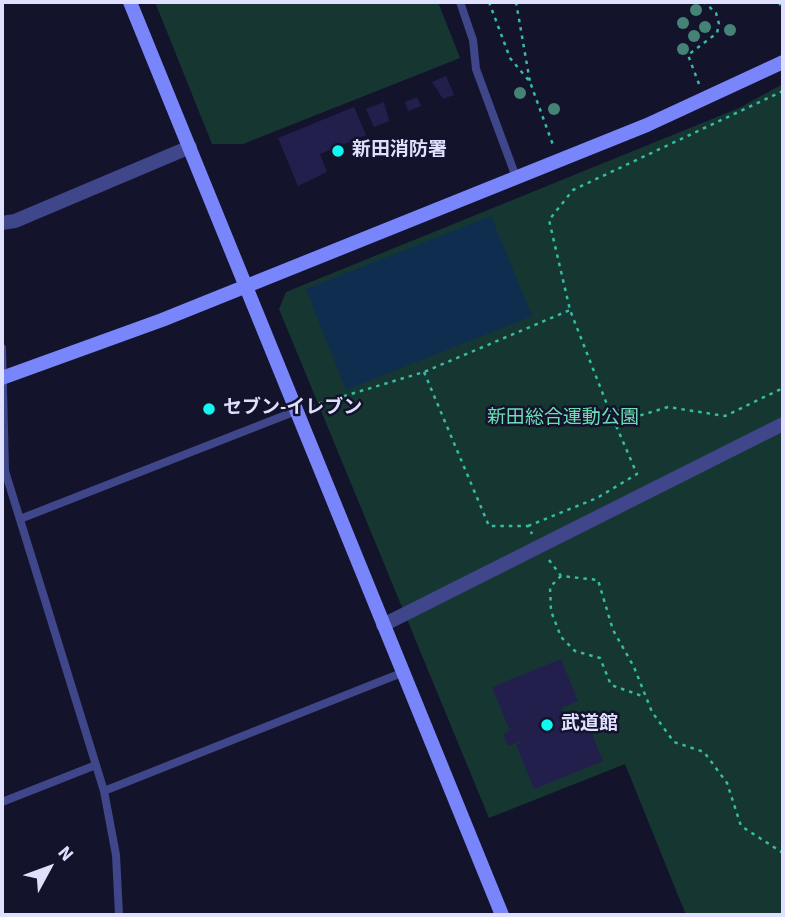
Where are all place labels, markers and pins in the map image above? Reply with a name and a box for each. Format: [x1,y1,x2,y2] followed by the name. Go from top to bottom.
[352,140,447,162] place label: 新田消防署
[330,143,346,159] marker: 新田消防署
[223,398,362,420] place label: セブン-イレブン
[201,401,217,417] marker: セブン-イレブン
[561,714,618,736] place label: 武道館
[539,717,555,733] marker: 武道館

